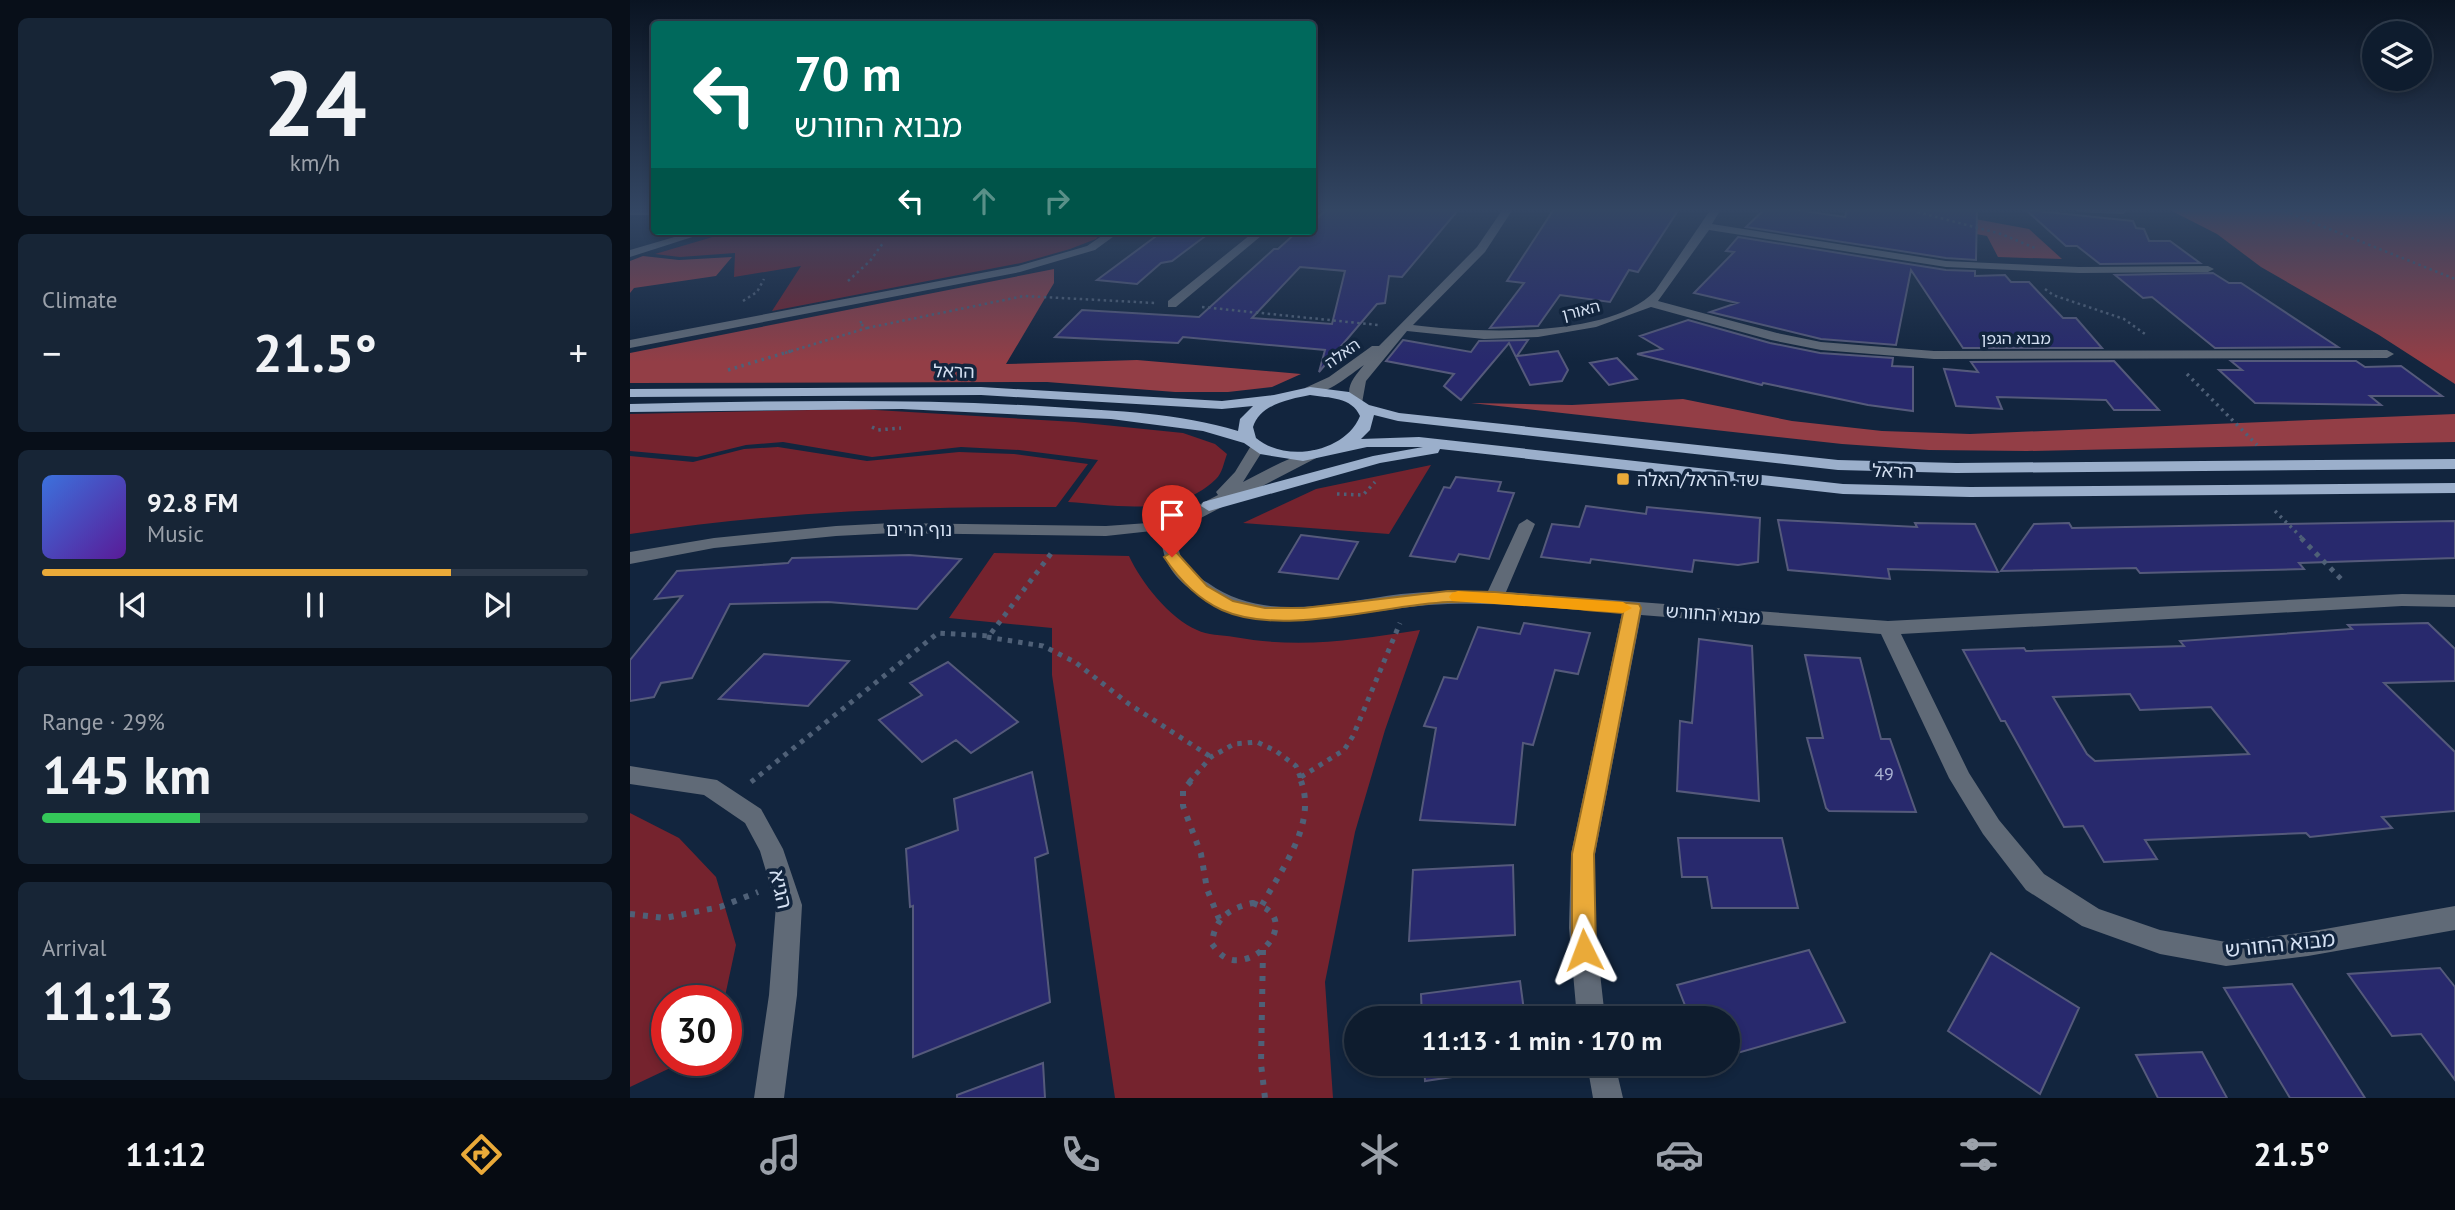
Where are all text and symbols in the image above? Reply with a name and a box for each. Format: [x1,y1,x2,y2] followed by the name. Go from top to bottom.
[2362,21,2432,91] map controls
[2362,21,2432,91] button: layers
[794,41,901,105] text: 70 m
[263,43,367,161] text: 24
[679,49,770,140] icon: left
[794,104,962,146] text: מבוא החורש
[290,148,340,177] text: km/h
[892,182,930,220] icon: left
[965,182,1003,220] icon: ahead
[1038,182,1076,220] icon: right
[42,285,117,314] text: Climate
[1560,296,1602,324] street label: האורן
[253,319,377,386] text: 21.5°
[42,328,61,377] text: −
[569,328,588,377] text: +
[1981,328,2051,348] street label: מבוא הגפן
[1321,334,1363,372] street label: האלה
[933,359,975,383] street label: הראל
[1872,459,1914,483] street label: הראל
[1637,468,1759,491] place label: שד. הראל/האלה
[1615,471,1631,487] marker: שד. הראל/האלה
[1142,485,1202,557] pin
[147,486,238,519] text: 92.8 FM
[1153,496,1191,534] icon: arrive
[886,518,952,541] street label: נוף הרים
[147,519,204,548] text: Music
[114,586,152,624] icon: previous
[296,586,334,624] icon: pause
[478,586,516,624] icon: next
[1665,599,1761,629] street label: מבוא החורש
[42,707,165,736] text: Range · 29%
[42,741,211,808] text: 145 km
[1874,762,1894,785] house number: 49
[763,867,799,911] street label: הגיא
[1547,913,1621,987] position arrow
[2224,925,2337,963] street label: מבוא החורש
[42,933,106,962] text: Arrival
[42,967,174,1034] text: 11:13
[651,985,742,1076] speed limit sign: 30
[1422,1024,1662,1057] text: 11:13 · 1 min · 170 m
[457,1130,506,1179] icon: directions
[756,1130,805,1179] icon: music
[1056,1130,1105,1179] icon: phone
[1355,1130,1404,1179] icon: climate
[1655,1130,1704,1179] icon: car
[1954,1130,2003,1179] icon: filters
[125,1133,206,1175] text: 11:12
[2253,1133,2330,1175] text: 21.5°

